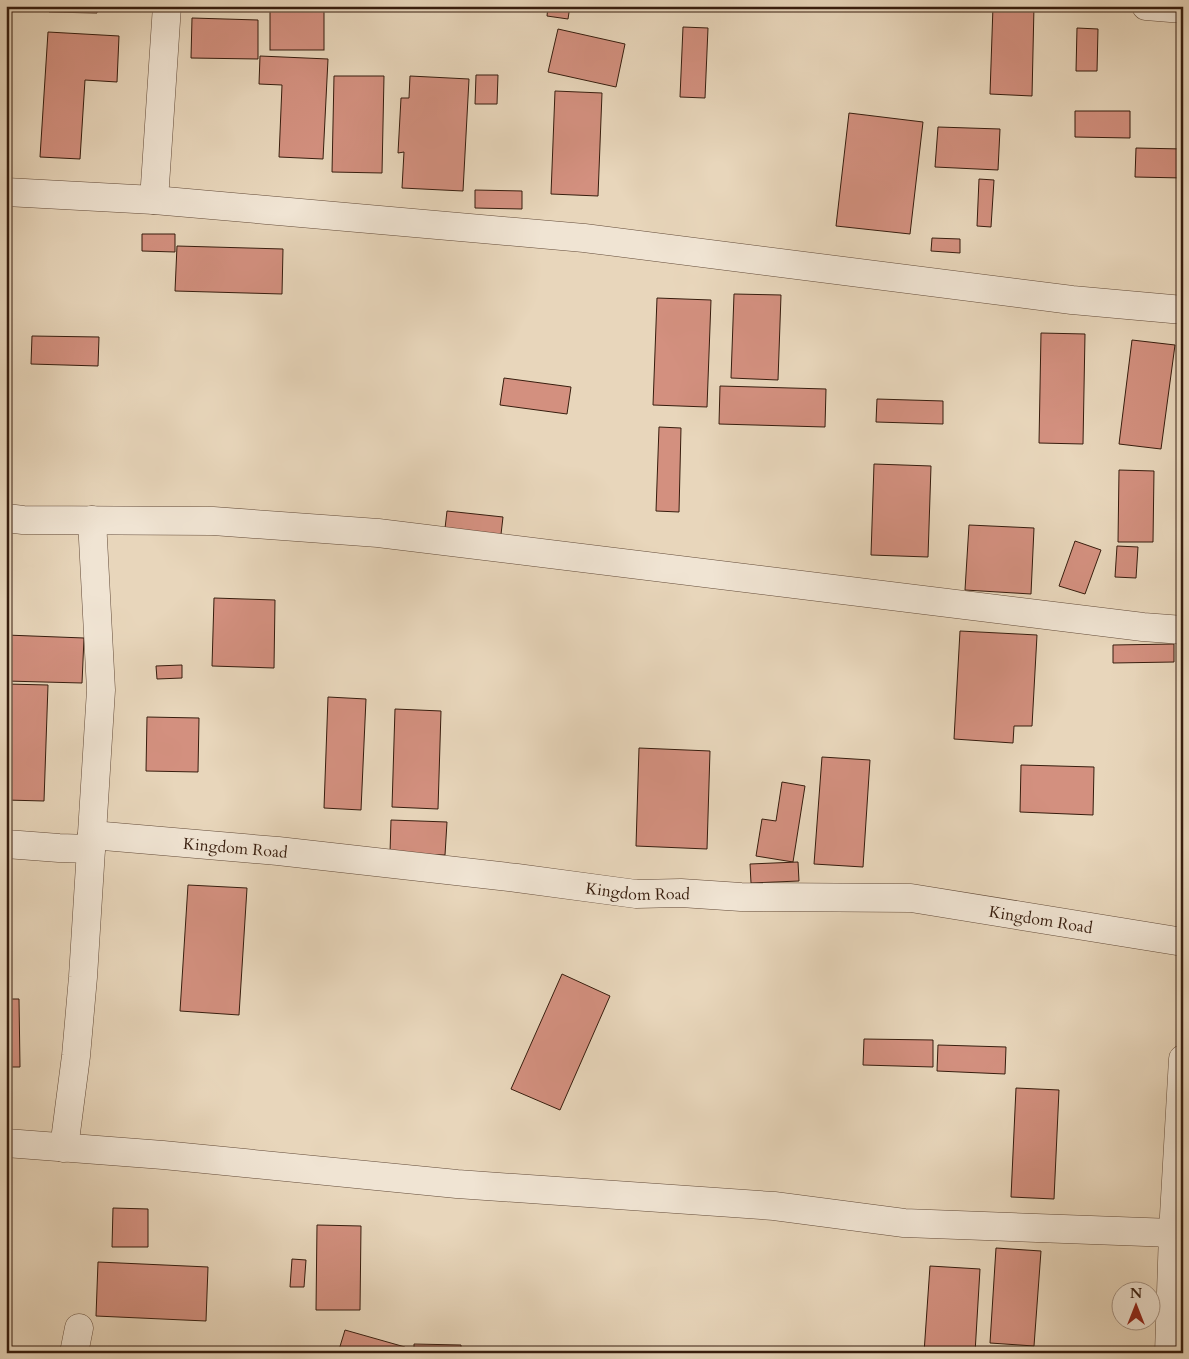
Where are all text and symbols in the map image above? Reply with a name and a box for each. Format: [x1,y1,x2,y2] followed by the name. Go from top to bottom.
[182,833,289,864] street label: Kingdom Road
[584,877,691,906] street label: Kingdom Road
[987,901,1095,939] street label: Kingdom Road
[1112,1282,1162,1332] north arrow
[1130,1284,1142,1303] text: N

